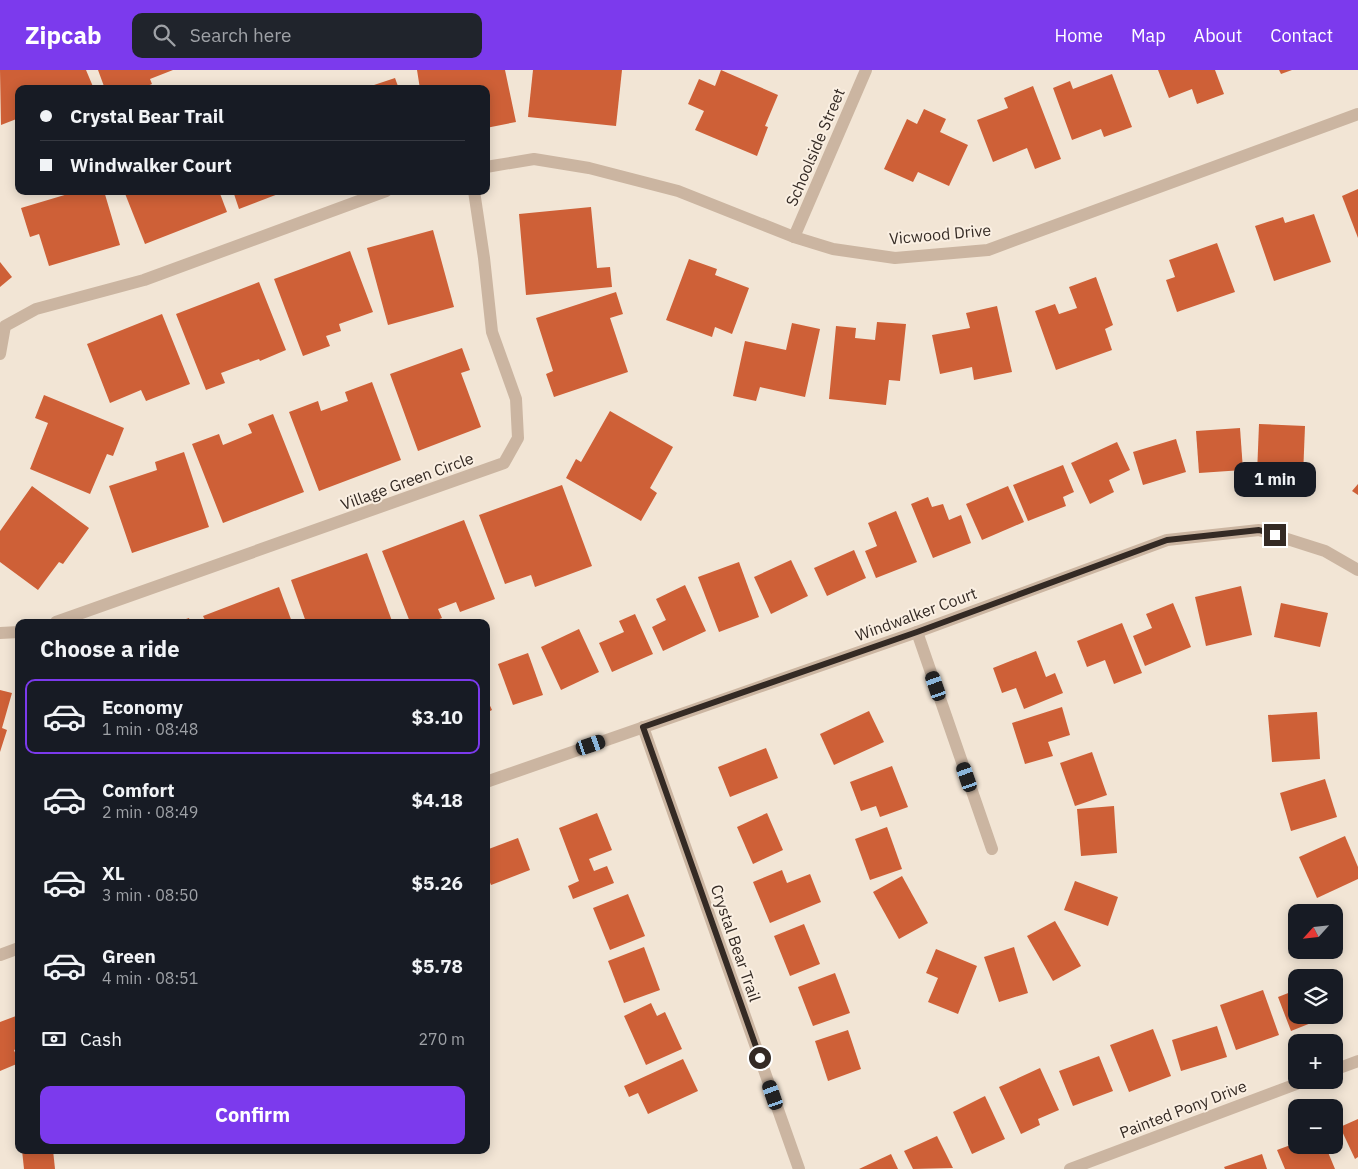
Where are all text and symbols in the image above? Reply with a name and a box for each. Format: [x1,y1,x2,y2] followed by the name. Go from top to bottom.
[132,13,482,58] search box
[25,19,102,51] text: Zipcab
[150,21,178,49] icon: search
[190,23,292,47] text: Search here
[1055,24,1103,47] text: Home
[1131,24,1166,47] text: Map
[1194,24,1242,47] text: About
[1270,24,1333,47] text: Contact
[781,85,849,209] street label: Schoolside Street
[70,104,224,128] text: Crystal Bear Trail
[70,153,232,177] text: Windwalker Court
[888,220,992,248] street label: Vicwood Drive
[338,448,476,514] street label: Village Green Circle
[1234,462,1316,498] callout: 1 min
[1254,469,1296,489] text: 1 min
[1264,524,1286,546] route end
[853,583,979,645] street label: Windwalker Court
[40,634,180,663] text: Choose a ride
[924,669,947,703] car
[42,694,87,739] icon: car
[102,695,183,719] text: Economy
[411,705,463,729] text: $3.10
[102,719,198,739] text: 1 min · 08:48
[574,733,607,757] car
[955,760,978,794] car
[42,777,87,822] icon: car
[102,778,175,802] text: Comfort
[411,788,463,812] text: $4.18
[102,802,198,822] text: 2 min · 08:49
[42,860,87,905] icon: car
[102,861,125,885] text: XL
[411,871,463,895] text: $5.26
[707,882,765,1004] street label: Crystal Bear Trail
[102,885,198,905] text: 3 min · 08:50
[1288,904,1342,959] north arrow
[1288,904,1343,1154] map controls
[42,943,87,988] icon: car
[102,944,156,968] text: Green
[411,954,463,978] text: $5.78
[102,968,198,988] text: 4 min · 08:51
[1288,969,1343,1024] button: layers
[40,1025,68,1053] icon: cash
[80,1027,122,1051] text: Cash
[418,1029,465,1049] text: 270 m
[1288,1034,1343,1089] button: +
[749,1047,771,1069] route start
[1117,1075,1250,1142] street label: Painted Pony Drive
[761,1078,784,1112] car
[40,1086,465,1144] button: Confirm
[1288,1099,1343,1154] button: −

